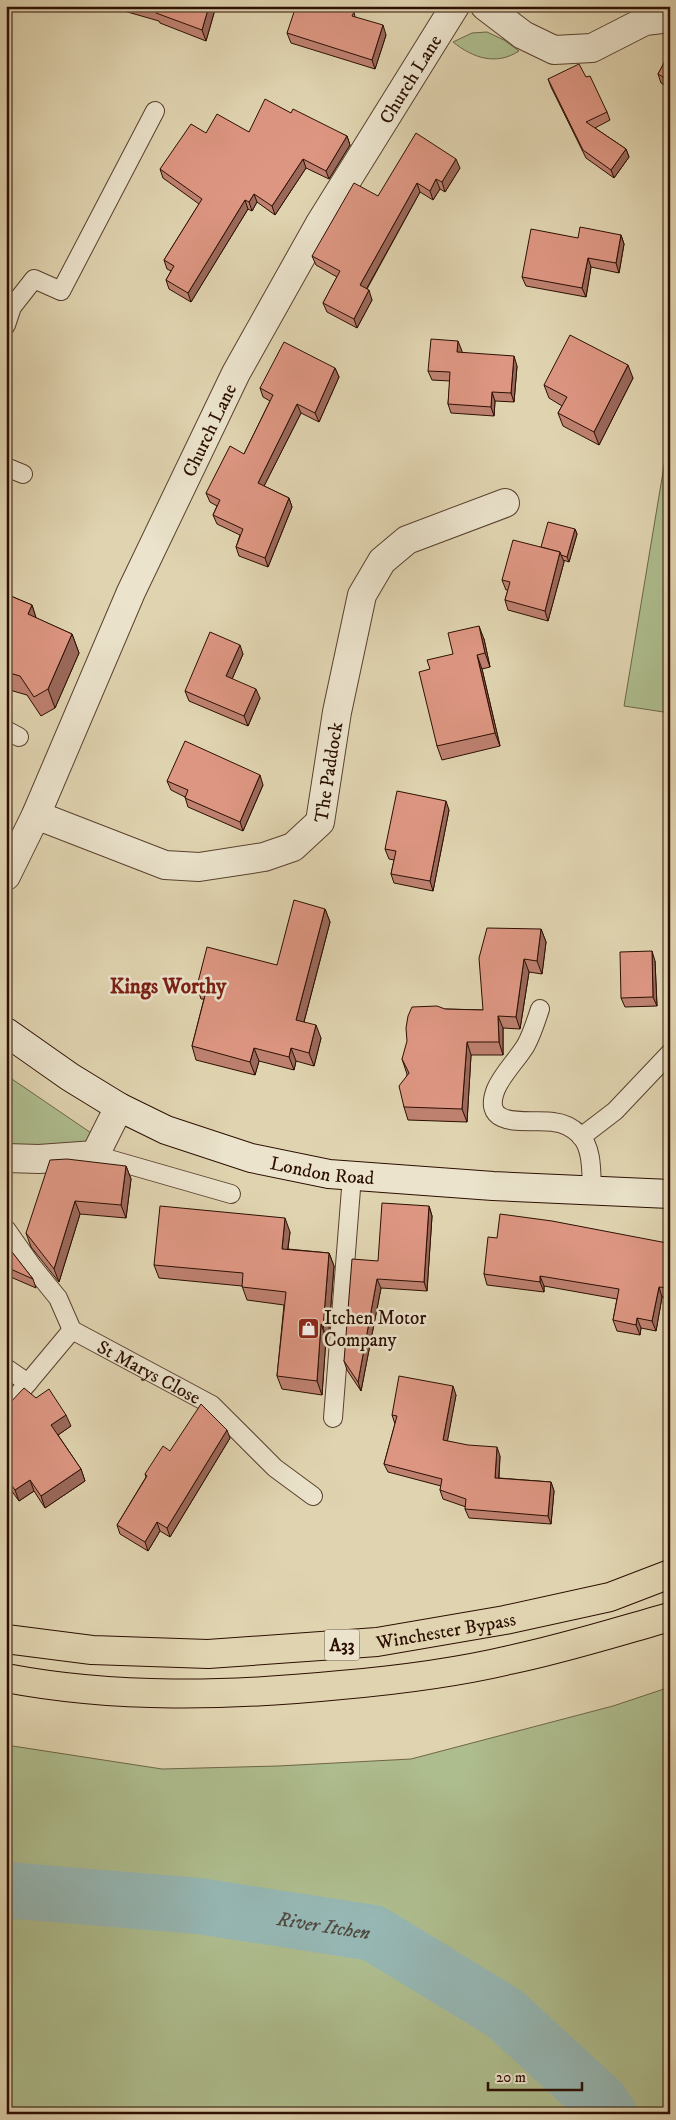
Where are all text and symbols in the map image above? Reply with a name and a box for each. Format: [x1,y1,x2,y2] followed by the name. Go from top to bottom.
[375,31,447,128] street label: Church Lane
[178,380,242,481] street label: Church Lane
[310,720,348,824] street label: The Paddock
[110,974,227,1000] district label: Kings Worthy
[268,1152,375,1190] street label: London Road
[324,1307,426,1352] place label: Itchen Motor Company
[296,1316,320,1340] shop icon: Itchen Motor Company
[93,1336,204,1410] street label: St Marys Close
[374,1608,518,1655] street label: Winchester Bypass
[324,1630,360,1660] road number: A33
[274,1907,372,1946] water label: River Itchen
[488,2060,582,2092] scale bar
[496,2068,526,2087] text: 20 m

